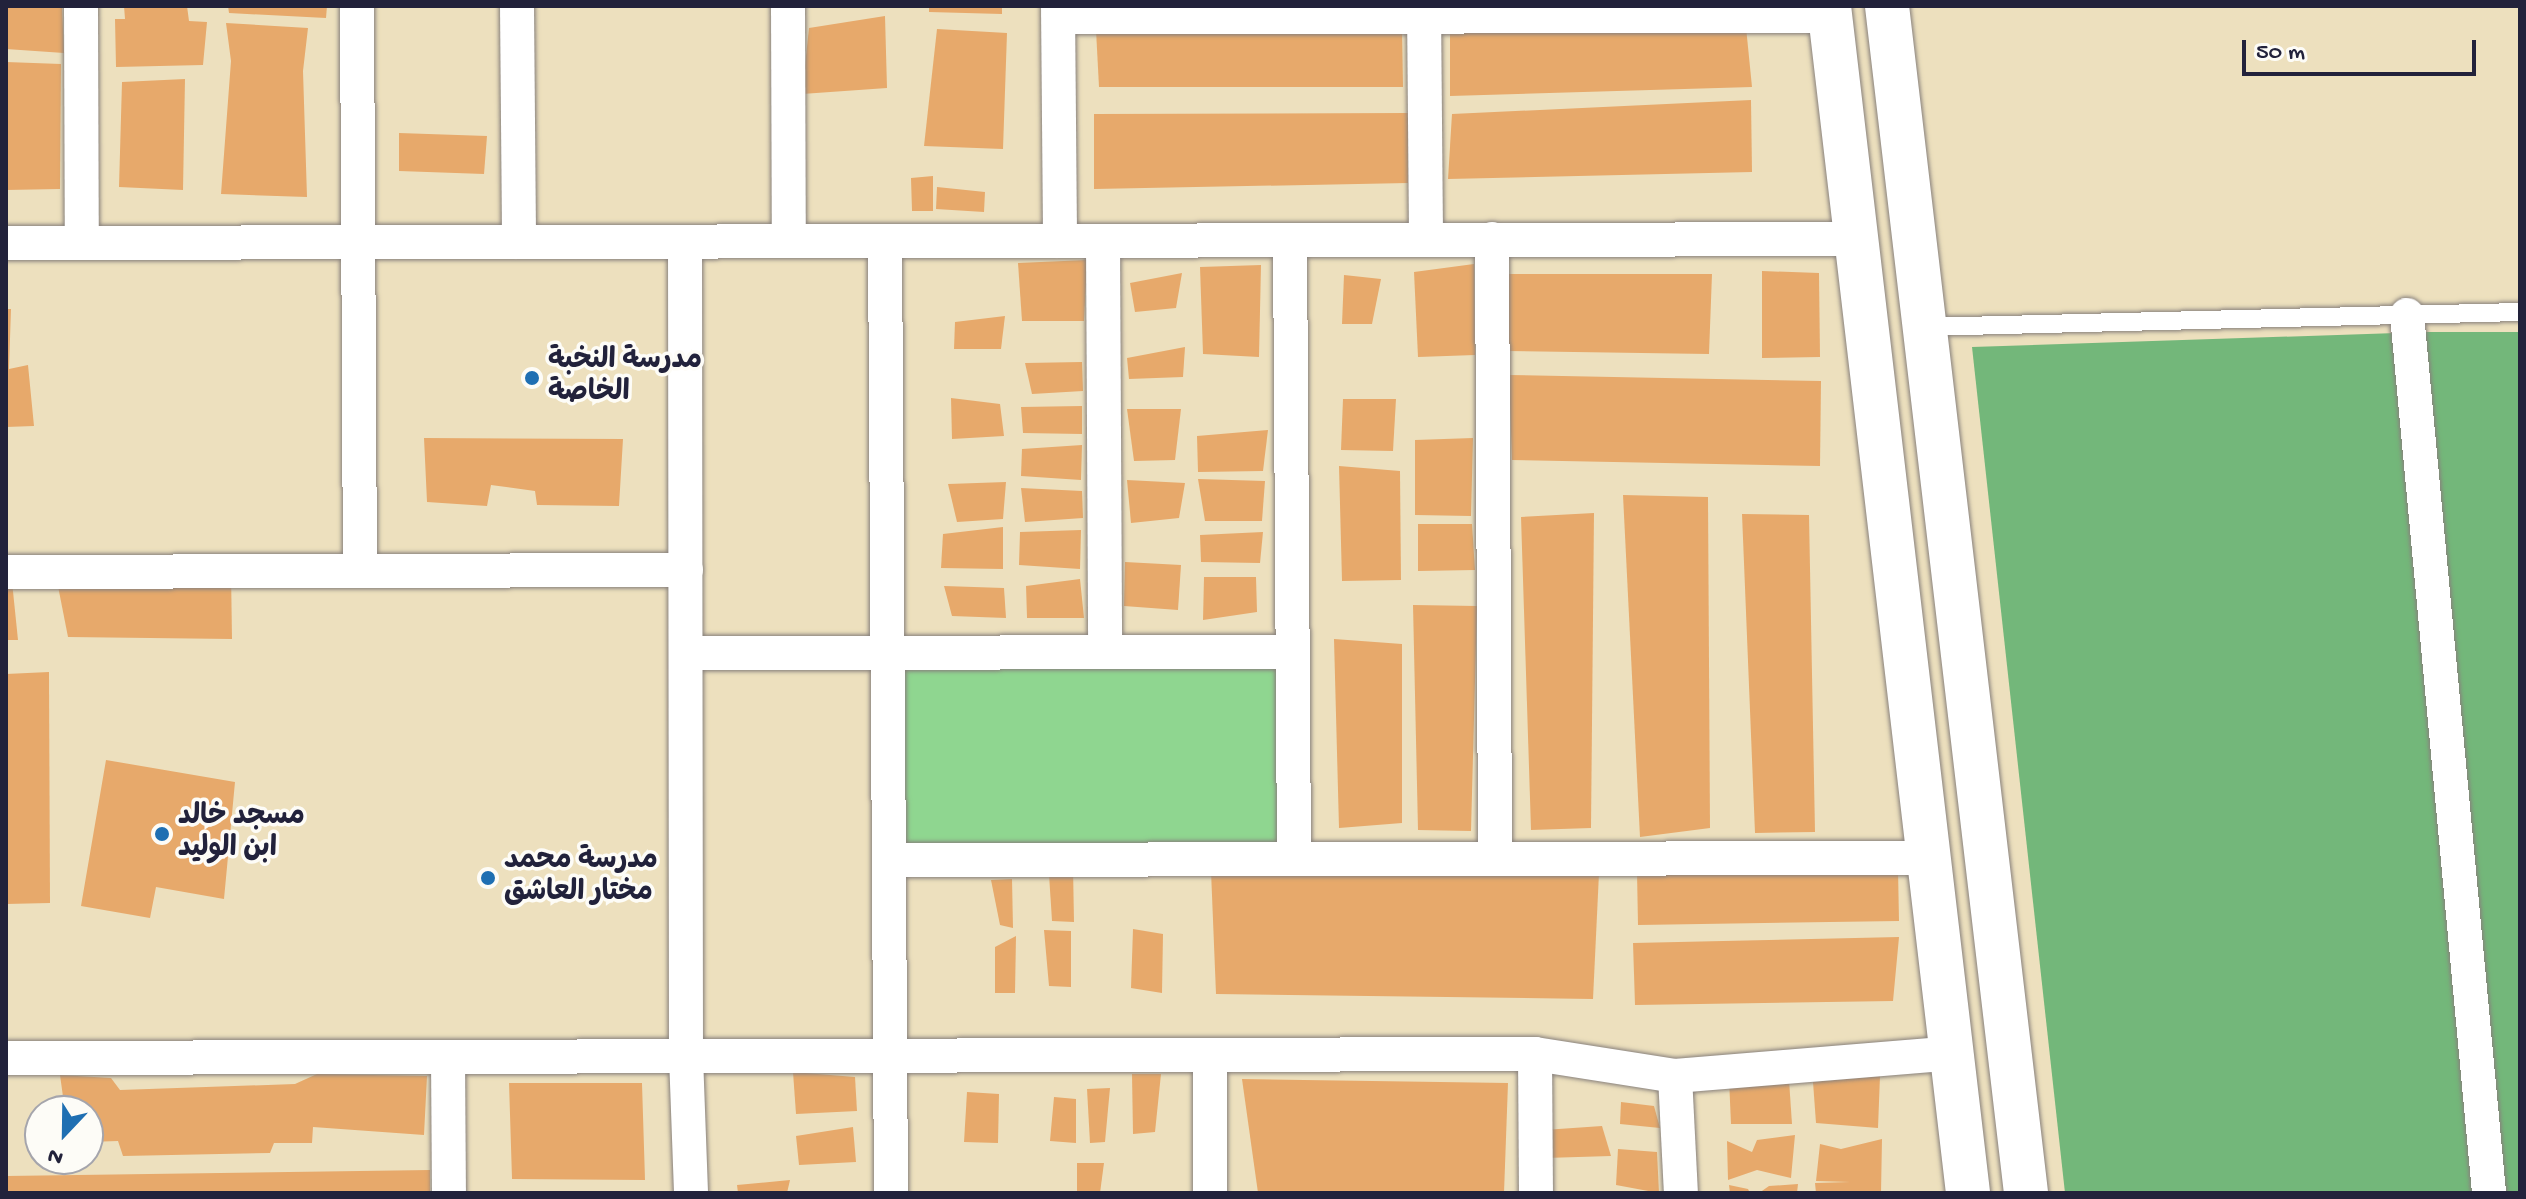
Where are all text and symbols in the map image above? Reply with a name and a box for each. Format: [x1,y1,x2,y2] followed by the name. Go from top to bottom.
[2246,24,2480,74] scale bar
[2256,39,2305,68] text: 50 m
[548,345,702,411] place label: مدرسة النخبة الخاصة
[523,369,541,387] marker: مدرسة النخبة الخاصة
[178,801,305,867] place label: مسجد خالد ابن الوليد
[153,825,171,843] marker: مسجد خالد ابن الوليد
[504,845,658,911] place label: مدرسة محمد مختار العاشق
[479,869,497,887] marker: مدرسة محمد مختار العاشق
[24,1095,104,1175] north arrow
[44,1141,67,1170] text: N

